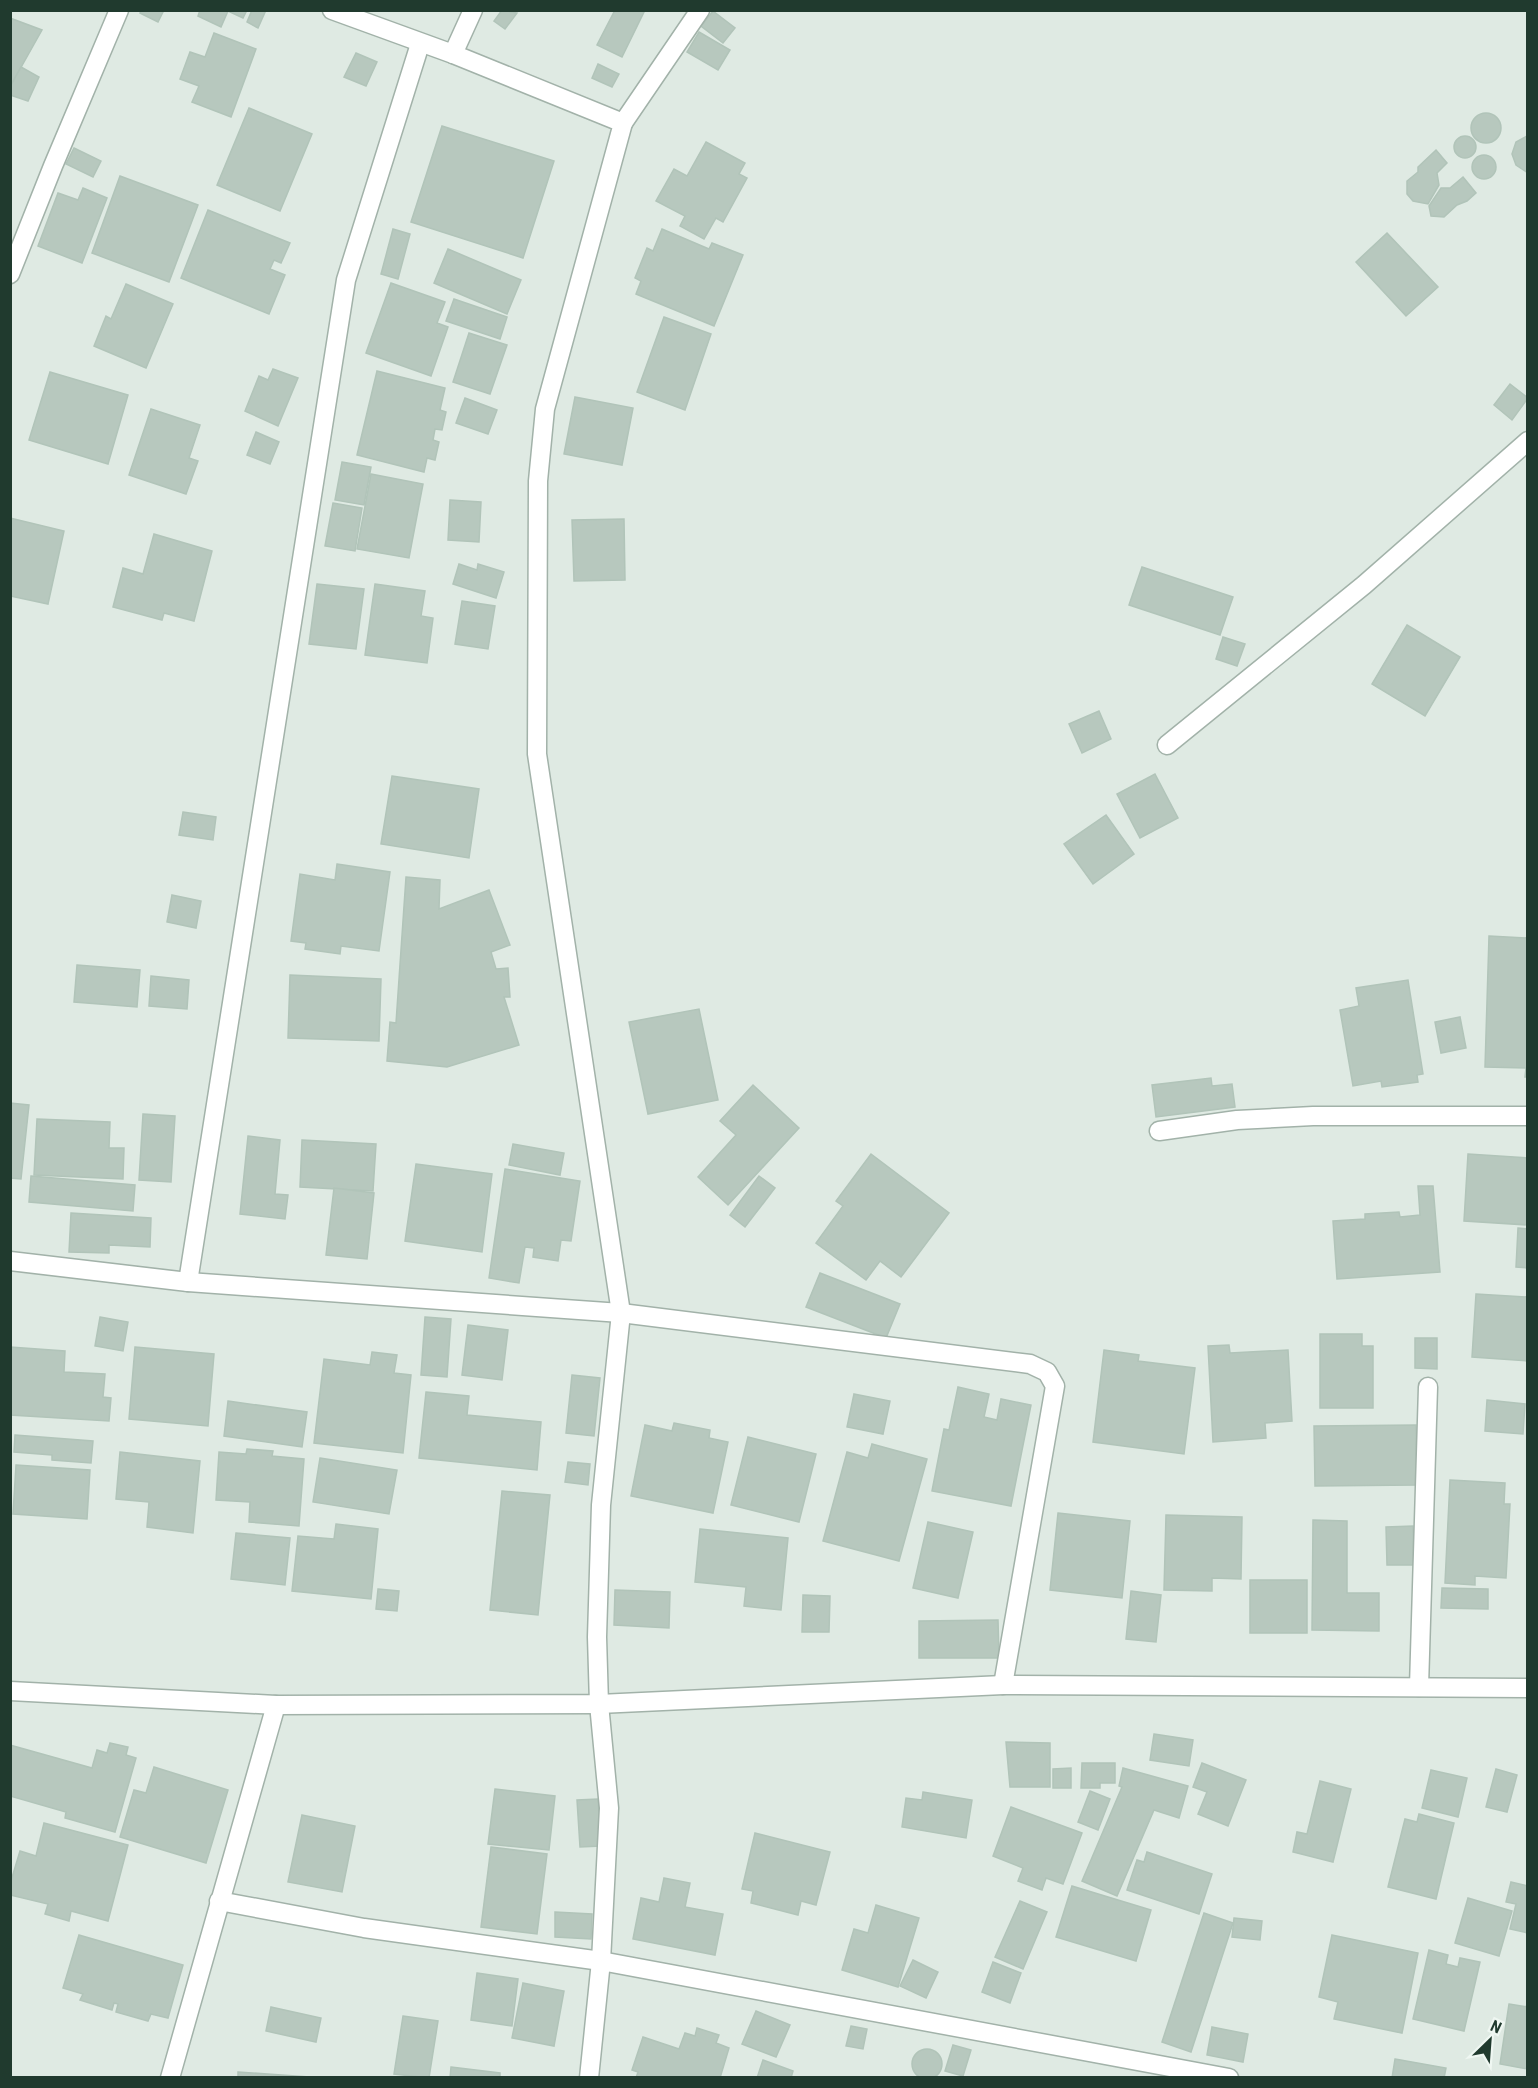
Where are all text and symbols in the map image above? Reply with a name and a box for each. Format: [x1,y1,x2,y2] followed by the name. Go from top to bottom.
[1460,2010,1520,2070] north arrow
[1488,2016,1505,2038] text: N

